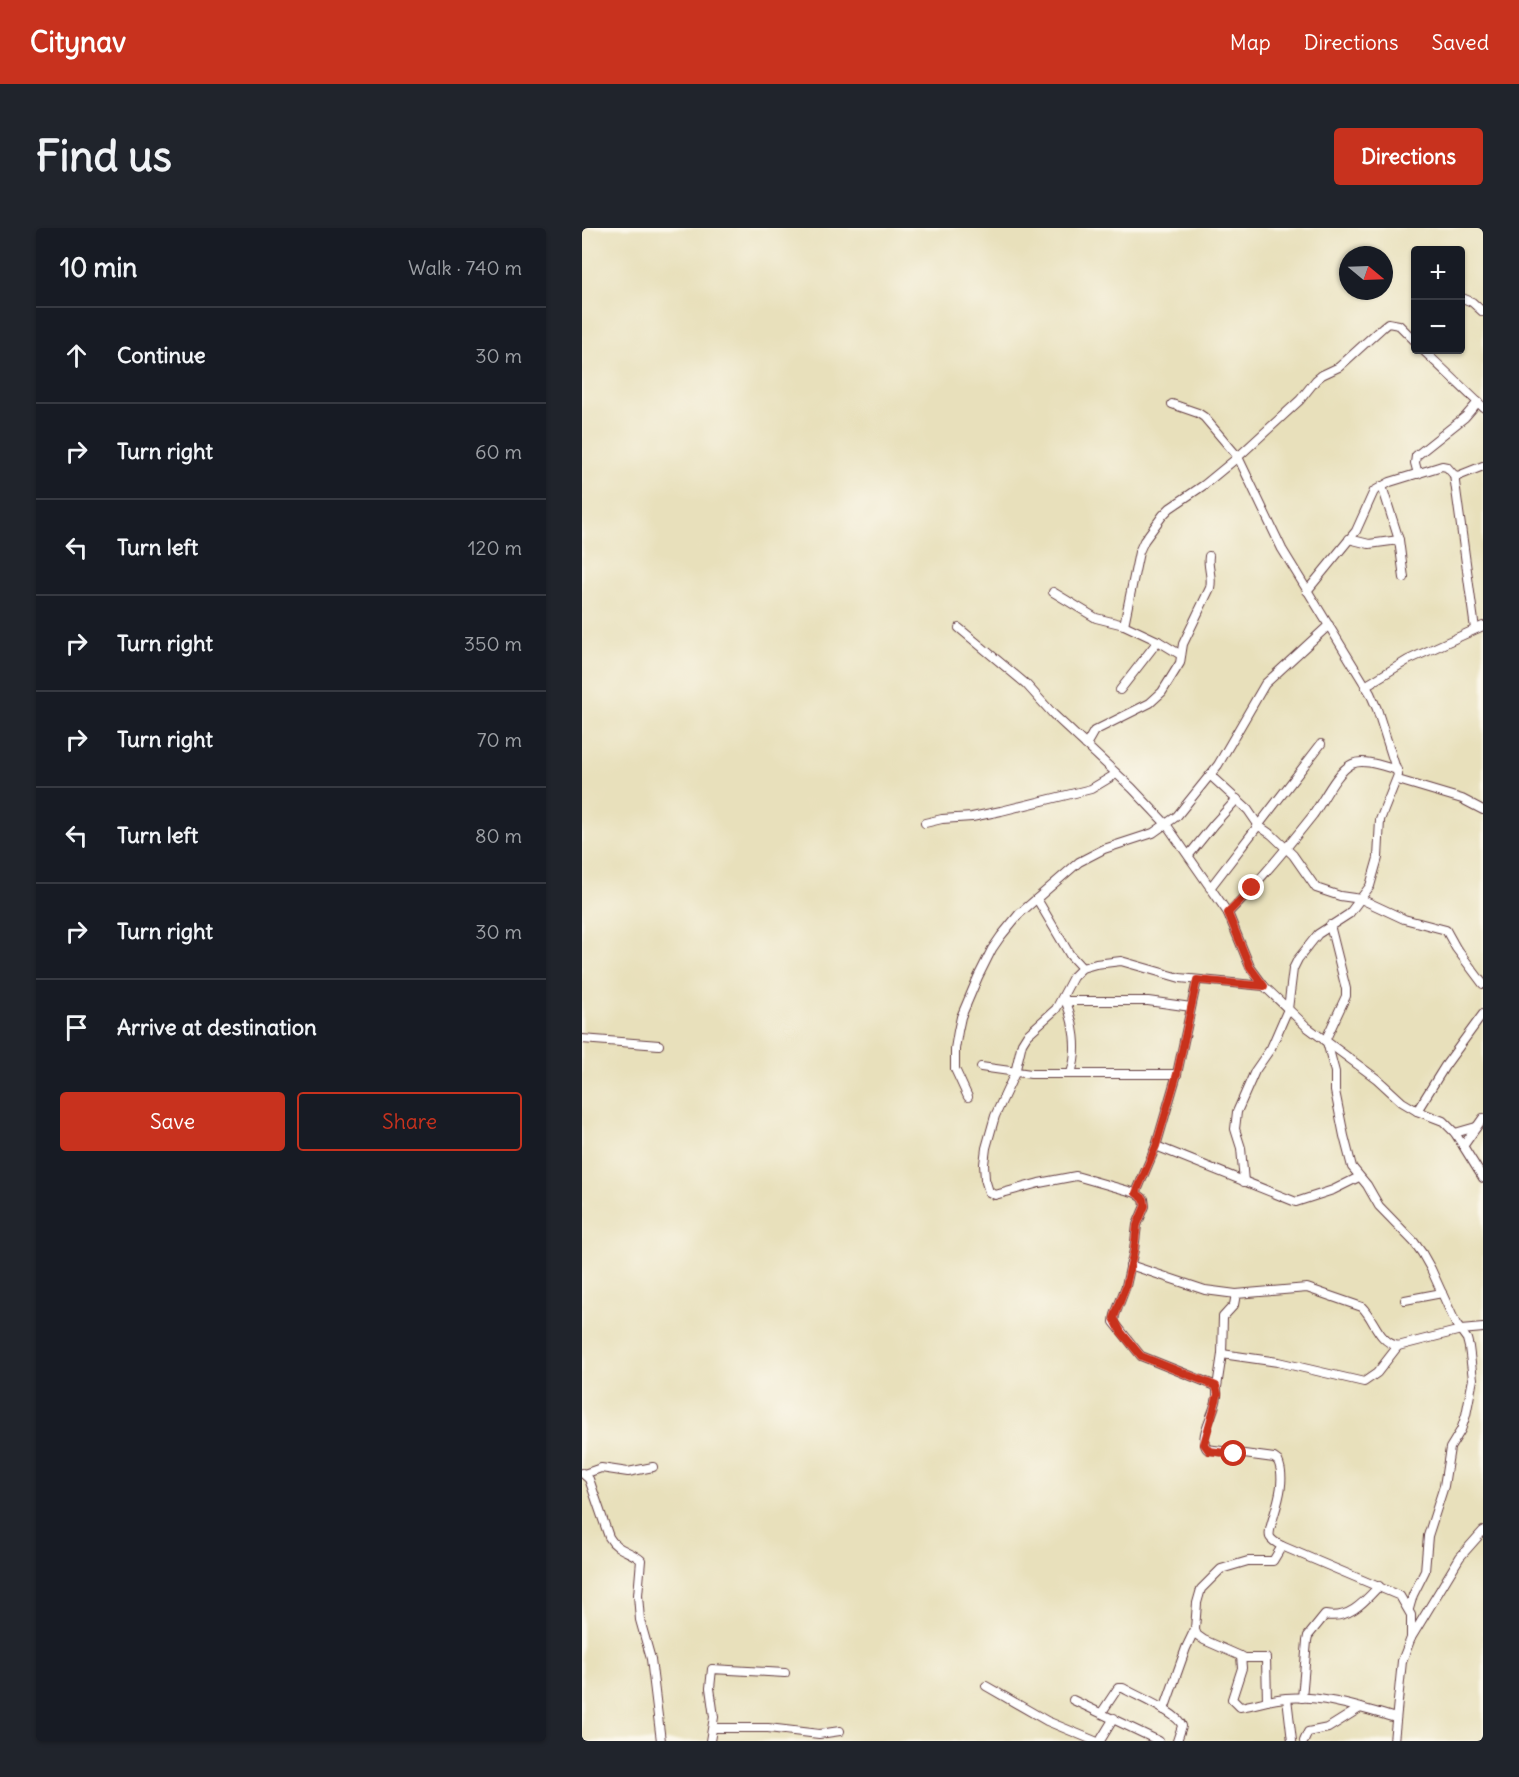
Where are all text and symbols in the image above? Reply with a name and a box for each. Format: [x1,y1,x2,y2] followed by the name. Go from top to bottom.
[30,24,126,60] text: Citynav
[1230,29,1271,56] text: Map
[1304,29,1398,56] text: Directions
[1431,29,1489,56] text: Saved
[1334,128,1483,185] button: Directions
[36,130,172,182] text: Find us
[1339,246,1393,300] north arrow
[1411,246,1465,354] map controls
[1411,246,1465,300] button: +
[60,251,137,284] text: 10 min
[408,255,522,280] text: Walk · 740 m
[1411,300,1465,354] button: −
[60,339,93,372] icon: ahead
[117,341,206,369] text: Continue
[475,343,522,368] text: 30 m
[60,435,93,468] icon: right
[117,437,213,465] text: Turn right
[475,439,522,464] text: 60 m
[60,531,93,564] icon: left
[117,533,198,561] text: Turn left
[468,535,522,560] text: 120 m
[60,627,93,660] icon: right
[117,629,213,657] text: Turn right
[464,631,522,656] text: 350 m
[60,723,93,756] icon: right
[117,725,213,753] text: Turn right
[477,727,522,752] text: 70 m
[60,819,93,852] icon: left
[117,821,198,849] text: Turn left
[475,823,522,848] text: 80 m
[1238,874,1264,900] route end
[60,915,93,948] icon: right
[117,917,213,945] text: Turn right
[475,919,522,944] text: 30 m
[60,1011,93,1044] icon: arrive
[117,1013,317,1041] text: Arrive at destination
[60,1092,285,1151] button: Save
[297,1092,522,1151] button: Share
[1220,1440,1246,1466] route start

